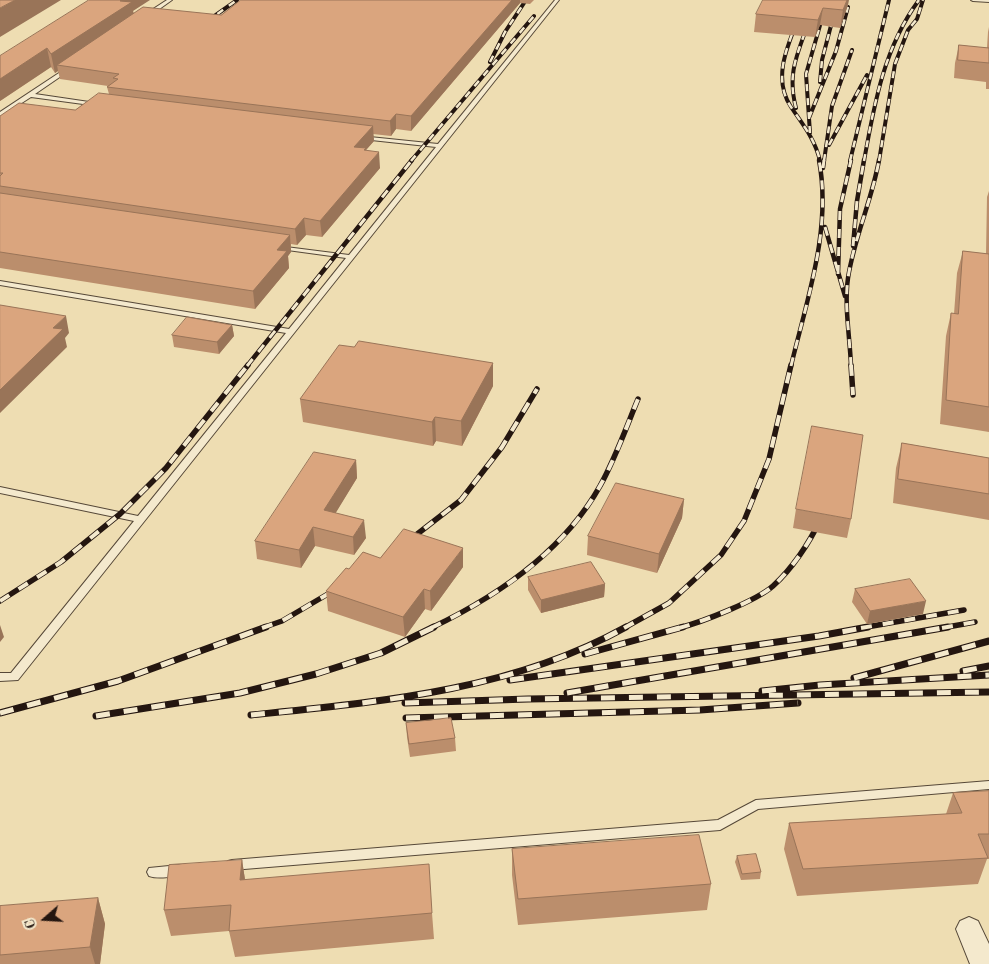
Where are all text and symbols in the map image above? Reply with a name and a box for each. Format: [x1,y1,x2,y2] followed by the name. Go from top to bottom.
[20,894,70,944] north arrow
[23,917,39,931] text: С

